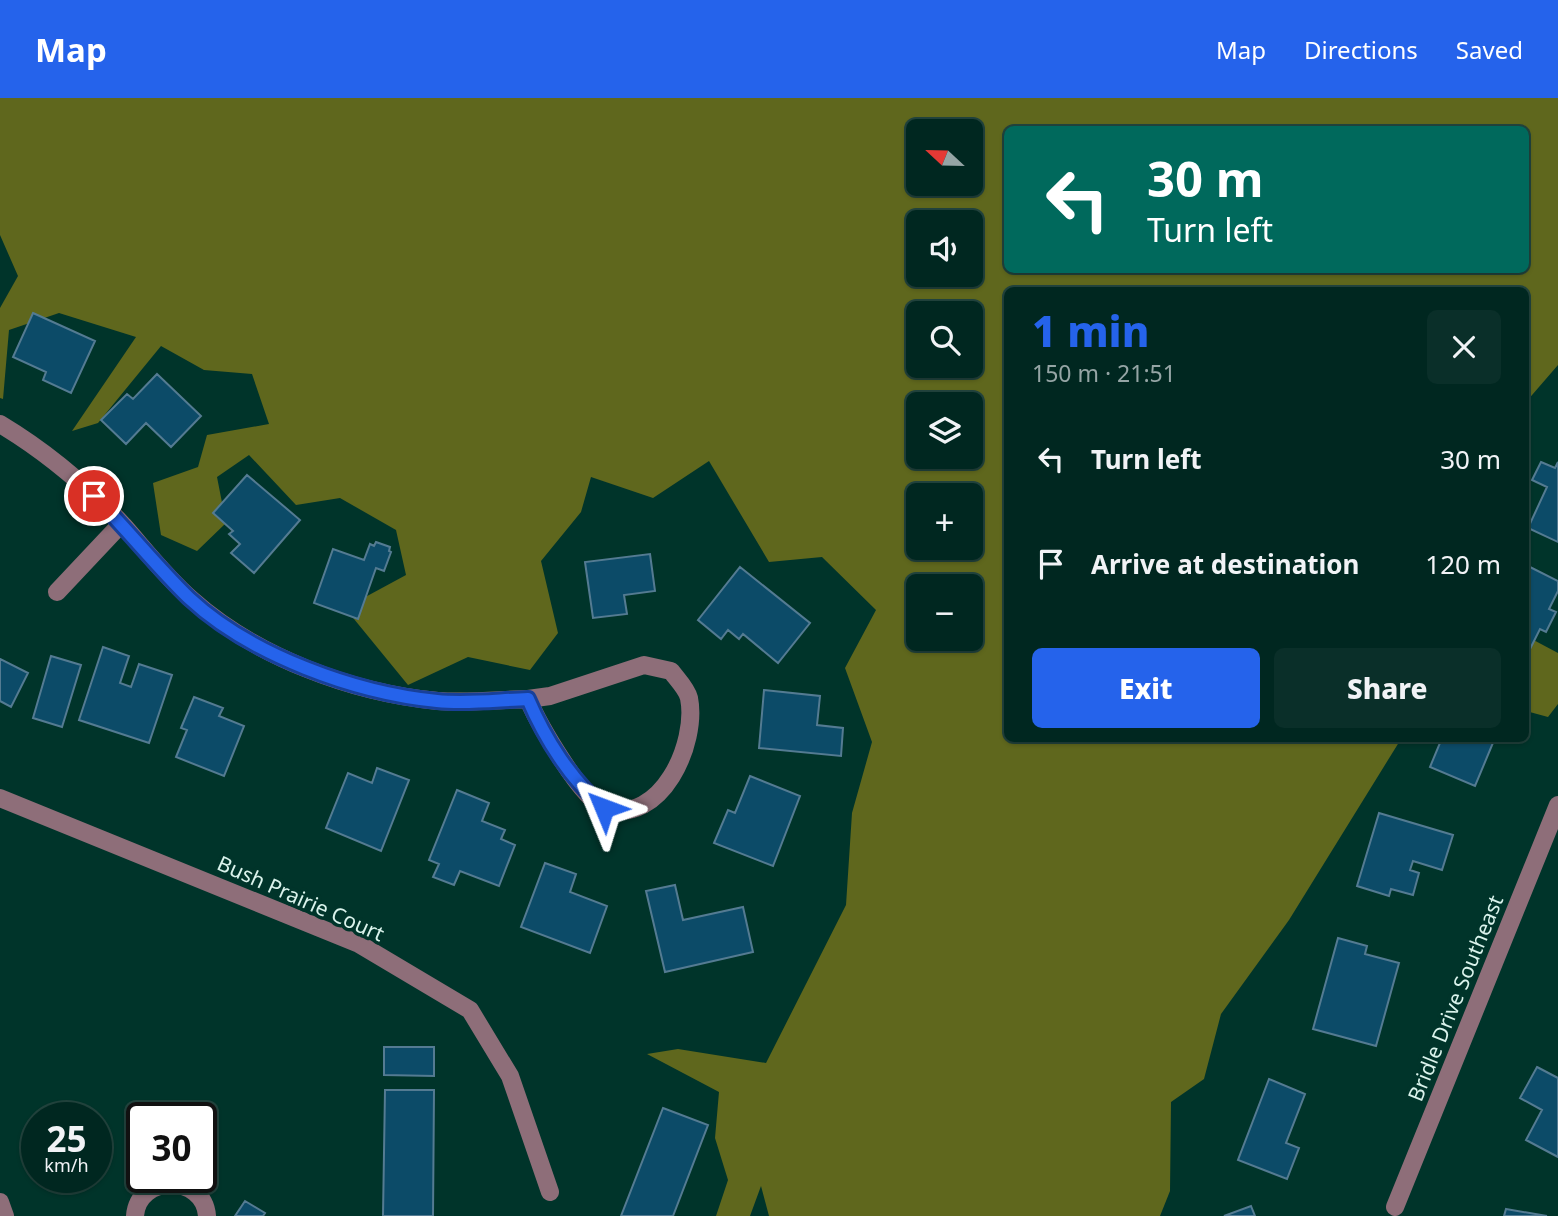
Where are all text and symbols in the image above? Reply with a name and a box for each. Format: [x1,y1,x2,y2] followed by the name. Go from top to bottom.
[35,27,107,72] text: Map
[1216,33,1266,66] text: Map
[1304,33,1418,66] text: Directions
[1456,33,1523,66] text: Saved
[906,119,984,196] north arrow
[906,119,983,651] map controls
[1147,145,1264,211] text: 30 m
[1032,154,1123,245] icon: left
[1147,208,1273,251] text: Turn left
[906,210,983,287] button: sound
[906,301,983,378] button: search
[1032,302,1149,359] text: 1 min
[1427,310,1501,384] button: close
[1032,357,1176,389] text: 150 m · 21:51
[906,392,983,469] button: layers
[1032,440,1070,478] icon: left
[1091,441,1202,477] text: Turn left
[1440,441,1501,477] text: 30 m
[64,466,124,526] pin
[75,477,113,515] icon: arrive
[906,483,983,560] button: +
[1032,545,1070,583] icon: arrive
[1091,546,1360,582] text: Arrive at destination
[1425,546,1501,582] text: 120 m
[906,574,983,651] button: −
[1032,648,1260,728] button: Exit
[1274,648,1501,728] button: Share
[567,771,641,845] position arrow
[213,849,389,948] street label: Bush Prairie Court
[1401,890,1509,1105] street label: Bridle Drive Southeast
[126,1102,217,1193] speed limit sign: 30
[46,1115,87,1162] text: 25
[44,1153,89,1177] text: km/h

